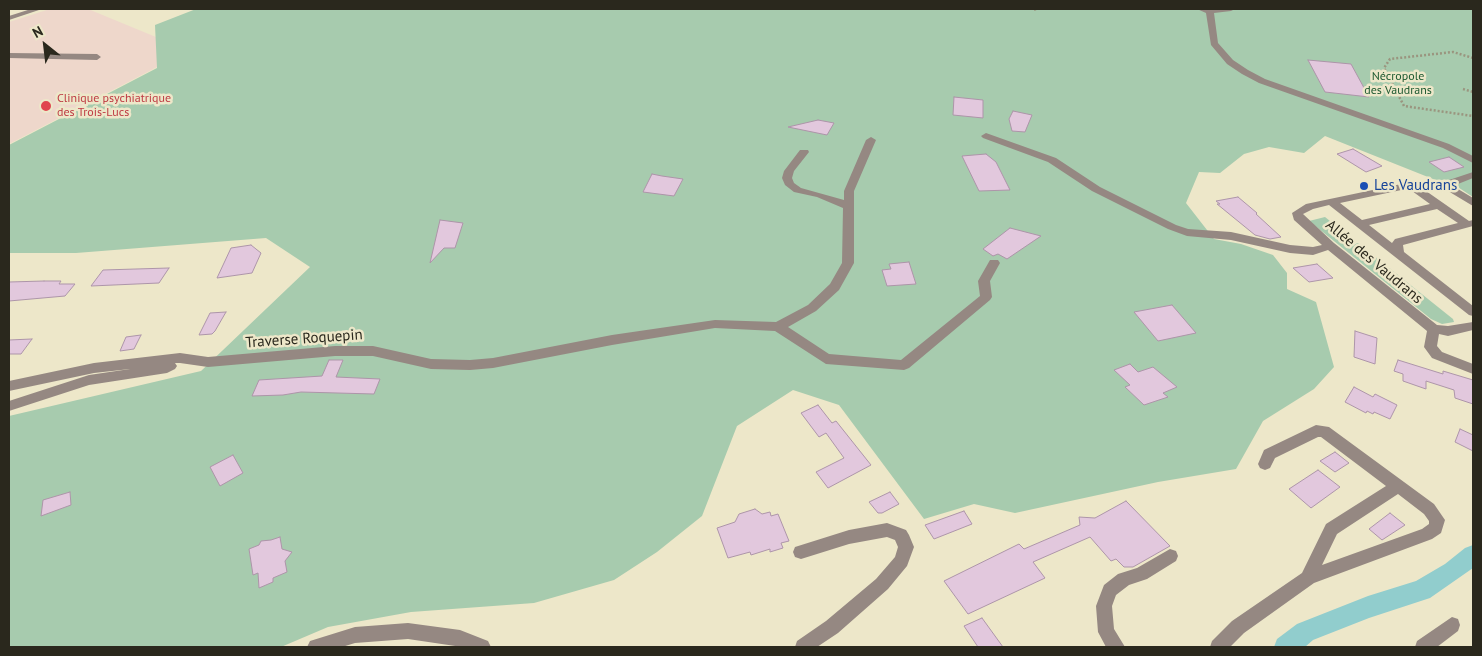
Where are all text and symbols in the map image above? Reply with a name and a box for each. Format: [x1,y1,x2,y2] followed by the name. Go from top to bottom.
[20,20,70,70] north arrow
[29,22,46,42] text: N
[1364,70,1432,98] park label: Nécropole des Vaudrans
[57,92,171,120] place label: Clinique psychiatrique des Trois-Lucs
[39,99,53,113] marker: Clinique psychiatrique des Trois-Lucs
[1374,177,1457,195] place label: Les Vaudrans
[1358,180,1370,192] marker: Les Vaudrans
[1322,216,1426,308] street label: Allée des Vaudrans
[245,326,363,352] street label: Traverse Roquepin

